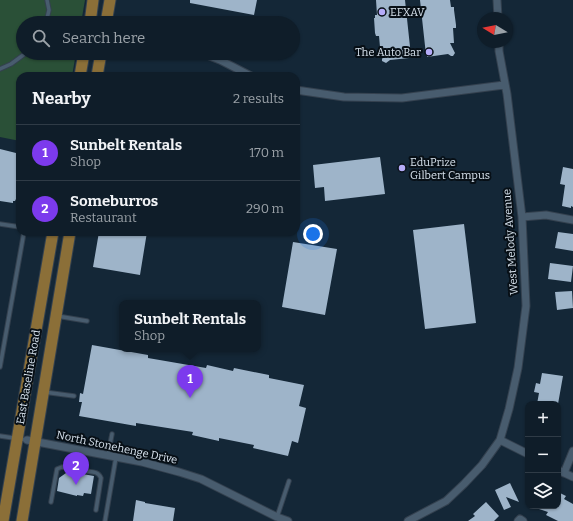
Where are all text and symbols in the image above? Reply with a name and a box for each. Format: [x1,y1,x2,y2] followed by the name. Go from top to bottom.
[390,6,425,19] place label: EFXAV
[377,7,387,17] marker: EFXAV
[477,12,513,48] north arrow
[16,16,300,60] search box
[30,27,52,49] icon: search
[62,29,145,47] text: Search here
[355,46,421,59] place label: The Auto Bar
[424,47,434,57] marker: The Auto Bar
[32,88,91,109] text: Nearby
[233,91,284,106] text: 2 results
[70,136,182,154] text: Sunbelt Rentals
[42,145,48,160] text: 1
[249,145,284,160] text: 170 m
[70,154,101,169] text: Shop
[410,156,490,182] place label: EduPrize Gilbert Campus
[397,163,407,173] marker: EduPrize Gilbert Campus
[500,189,521,295] street label: West Melody Avenue
[70,192,158,210] text: Someburros
[41,201,49,216] text: 2
[246,201,284,216] text: 290 m
[70,210,137,225] text: Restaurant
[303,224,323,244] your location
[119,300,261,352] popup
[134,310,246,328] text: Sunbelt Rentals
[14,328,43,425] street label: East Baseline Road
[134,328,165,343] text: Shop
[177,365,203,398] pin: 1
[525,401,561,509] map controls
[525,401,561,437] button: +
[55,428,179,467] street label: North Stonehenge Drive
[525,437,561,473] button: −
[63,452,89,485] pin: 2
[525,473,561,509] button: layers

